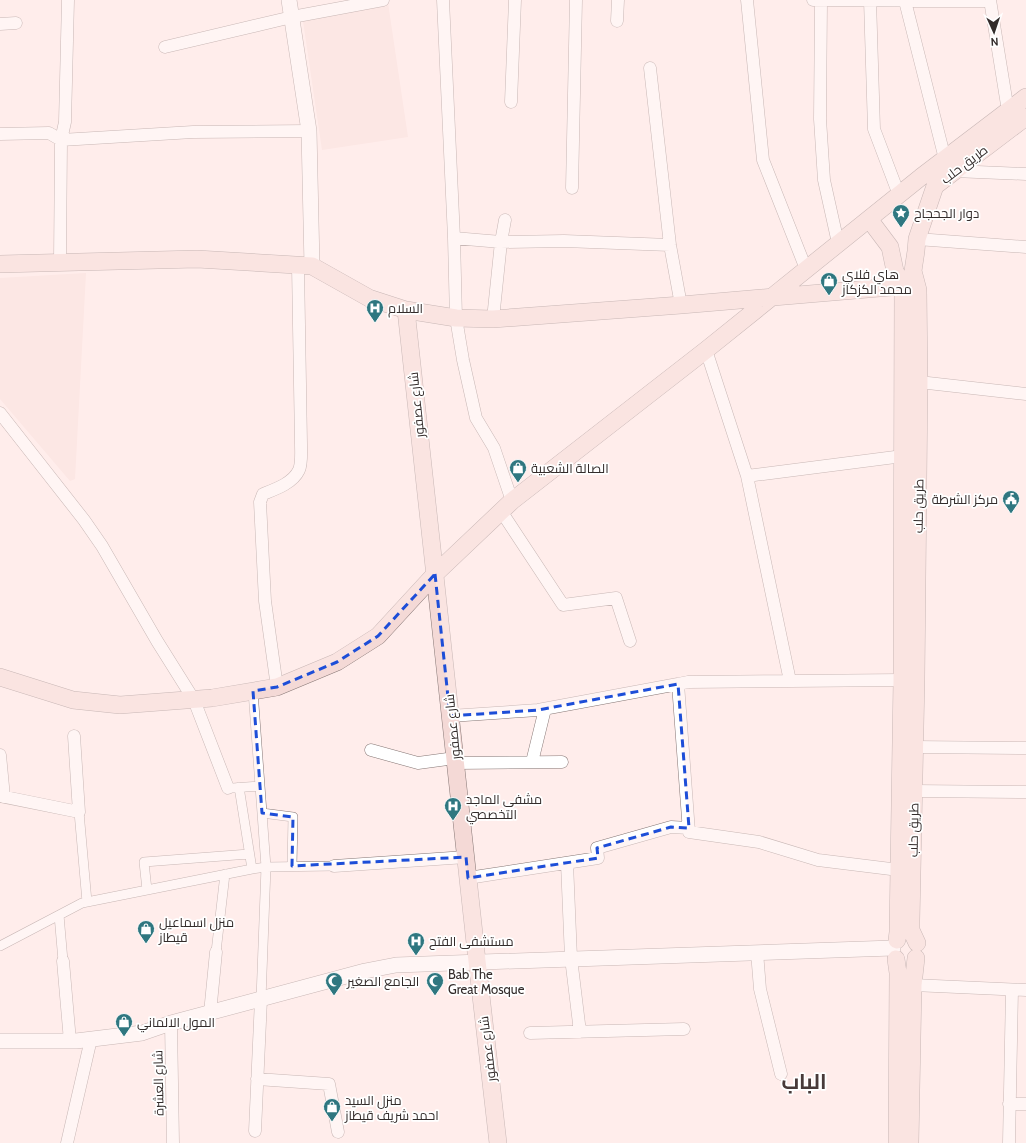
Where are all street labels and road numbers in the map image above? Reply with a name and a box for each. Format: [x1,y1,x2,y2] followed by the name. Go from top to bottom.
[937,141,991,187] street label: طريق حلب
[405,371,429,440] street label: شارع عصفور
[910,479,926,533] street label: طريق حلب
[441,693,465,762] street label: شارع عصفور
[905,803,921,857] street label: طريق حلب
[475,1015,500,1084] street label: شارع عصفور
[149,1050,168,1116] street label: شارع العشرة

